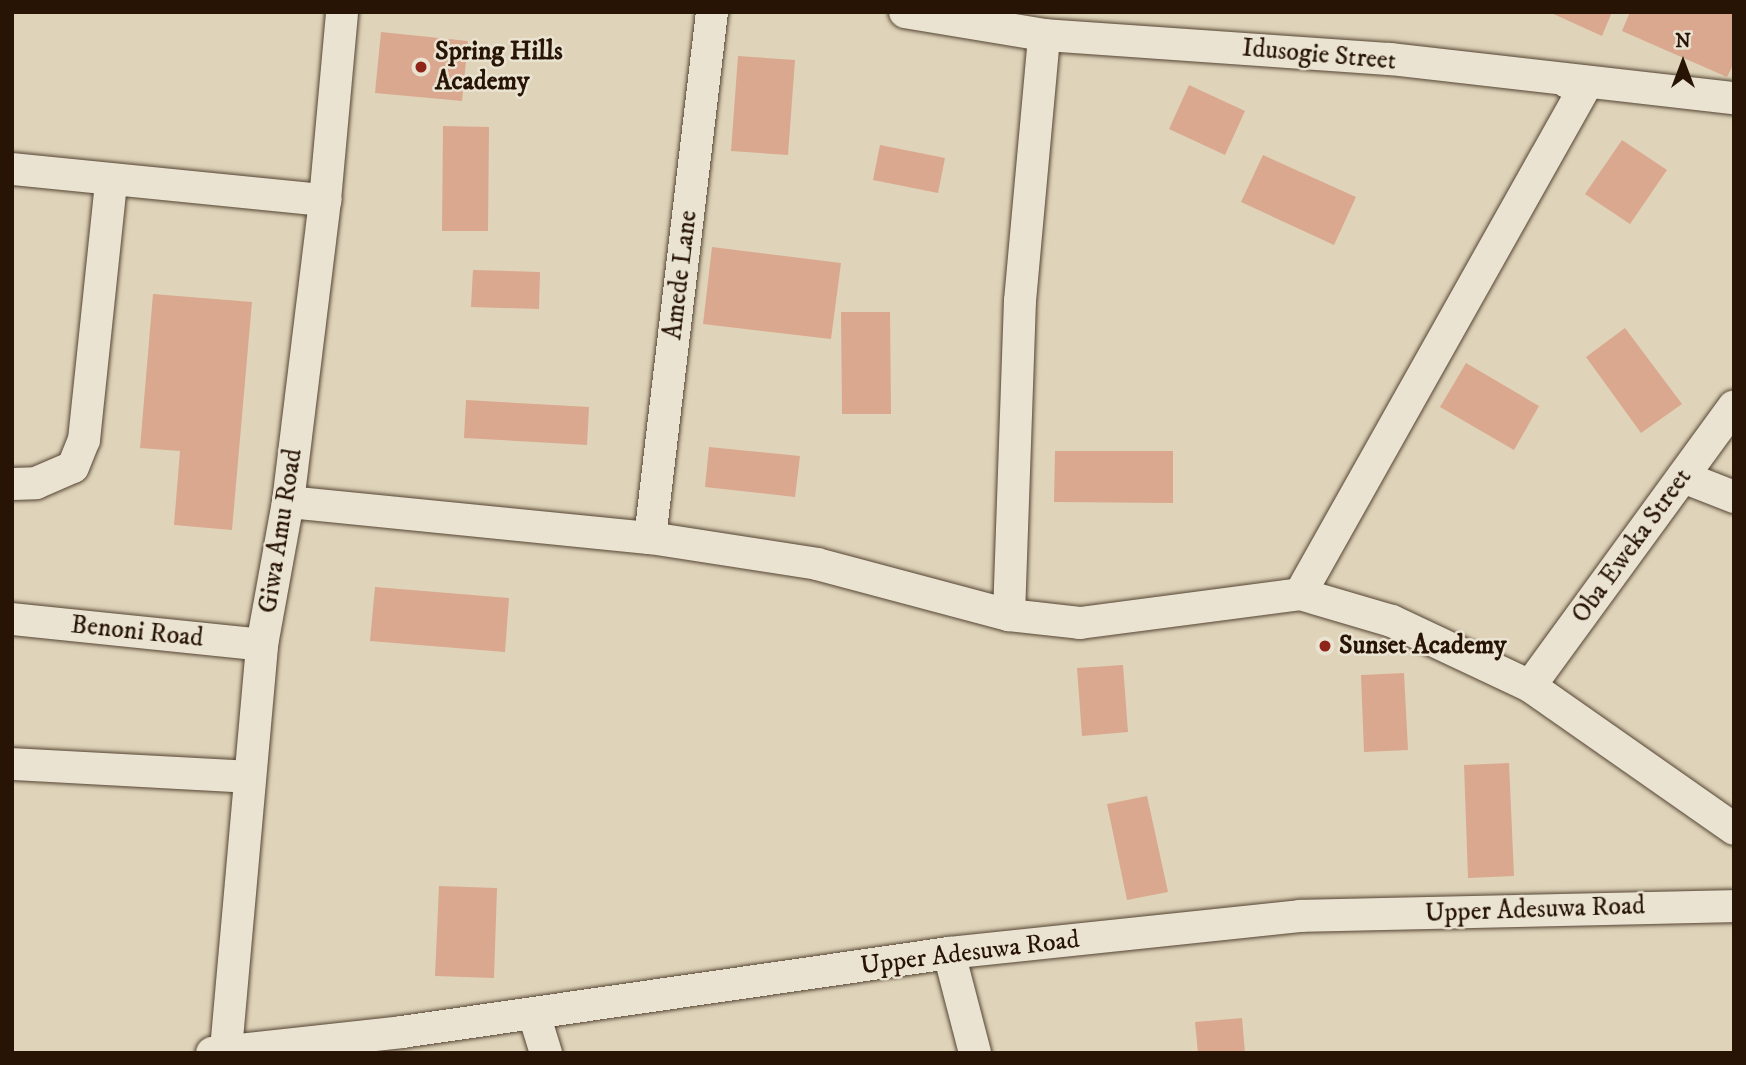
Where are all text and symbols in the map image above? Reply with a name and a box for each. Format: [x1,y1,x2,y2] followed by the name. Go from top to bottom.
[1648,28,1718,98] north arrow
[1675,30,1691,53] text: N
[1241,33,1397,77] street label: Idusogie Street
[435,36,563,98] place label: Spring Hills Academy
[413,59,429,75] marker: Spring Hills Academy
[658,209,704,341] street label: Amede Lane
[253,447,309,615] street label: Giwa Amu Road
[1565,463,1699,629] street label: Oba Eweka Street
[69,610,205,654] street label: Benoni Road
[1339,630,1506,662] place label: Sunset Academy
[1317,638,1333,654] marker: Sunset Academy
[1424,891,1646,929] street label: Upper Adesuwa Road
[859,924,1081,982] street label: Upper Adesuwa Road

